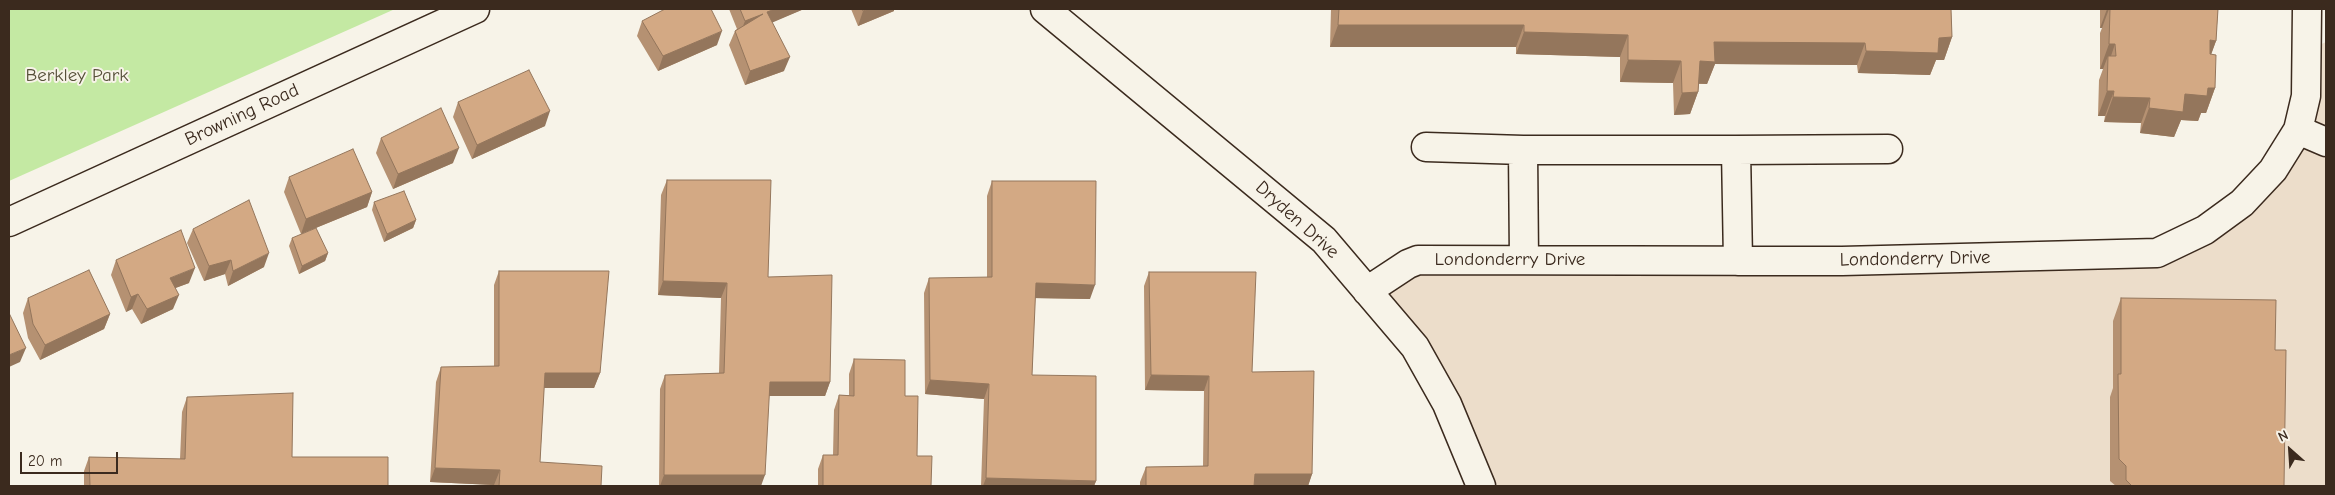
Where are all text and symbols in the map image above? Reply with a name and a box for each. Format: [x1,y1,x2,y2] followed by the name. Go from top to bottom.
[26,65,128,87] park label: Berkley Park
[181,79,303,151] street label: Browning Road
[1250,176,1344,264] street label: Dryden Drive
[1839,246,1991,272] street label: Londonderry Drive
[1435,249,1585,271] street label: Londonderry Drive
[2265,425,2315,475] north arrow
[2275,426,2291,446] text: N
[22,442,120,474] scale bar
[28,452,62,470] text: 20 m

